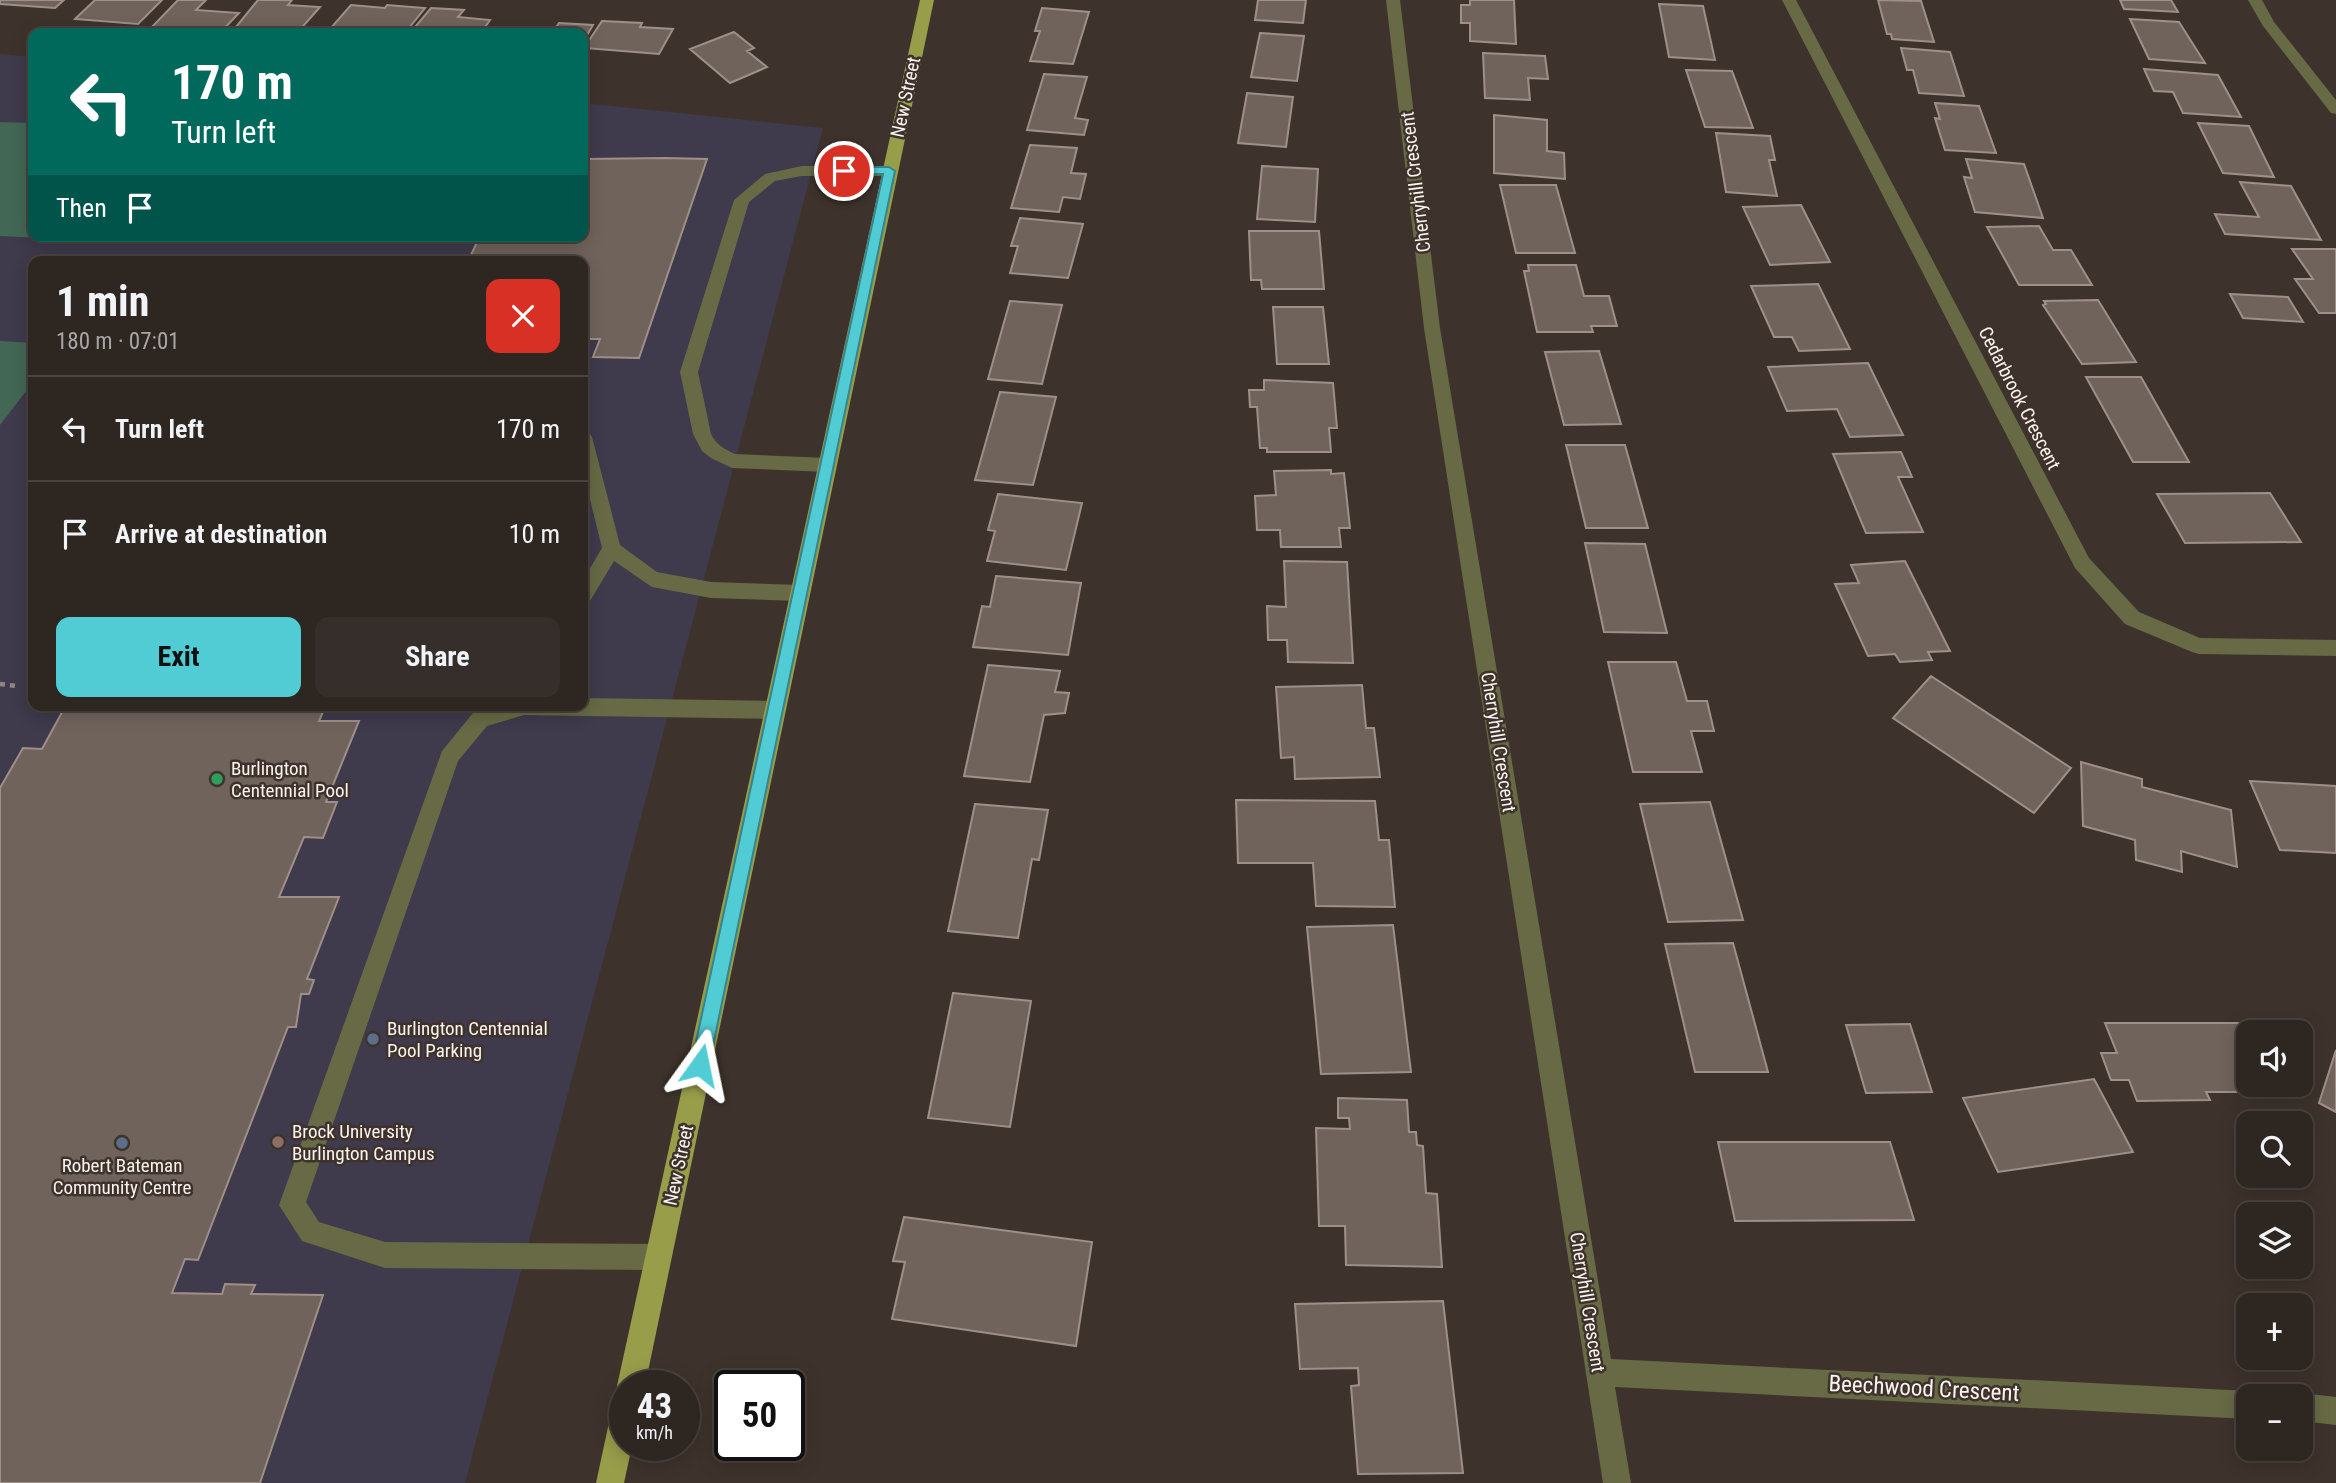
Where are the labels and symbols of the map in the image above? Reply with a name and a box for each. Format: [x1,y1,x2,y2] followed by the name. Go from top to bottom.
[886,55,925,140] street label: New Street
[1395,110,1436,254] street label: Cherryhill Crescent
[814,141,874,201] pin
[1974,323,2066,474] street label: Cedarbrook Crescent
[1476,670,1521,814] street label: Cherryhill Crescent
[231,757,349,802] place label: Burlington Centennial Pool
[209,771,225,787] marker: Burlington Centennial Pool
[387,1017,548,1062] place label: Burlington Centennial Pool Parking
[663,1028,737,1102] position arrow
[365,1031,381,1047] marker: Burlington Centennial Pool Parking
[292,1120,435,1165] place label: Brock University Burlington Campus
[659,1123,698,1208] street label: New Street
[270,1134,286,1150] marker: Brock University Burlington Campus
[114,1135,130,1151] marker: Robert Bateman Community Centre
[53,1154,191,1199] place label: Robert Bateman Community Centre
[1565,1230,1610,1374] street label: Cherryhill Crescent
[714,1370,805,1461] speed limit sign: 50
[1828,1370,2020,1407] street label: Beechwood Crescent

